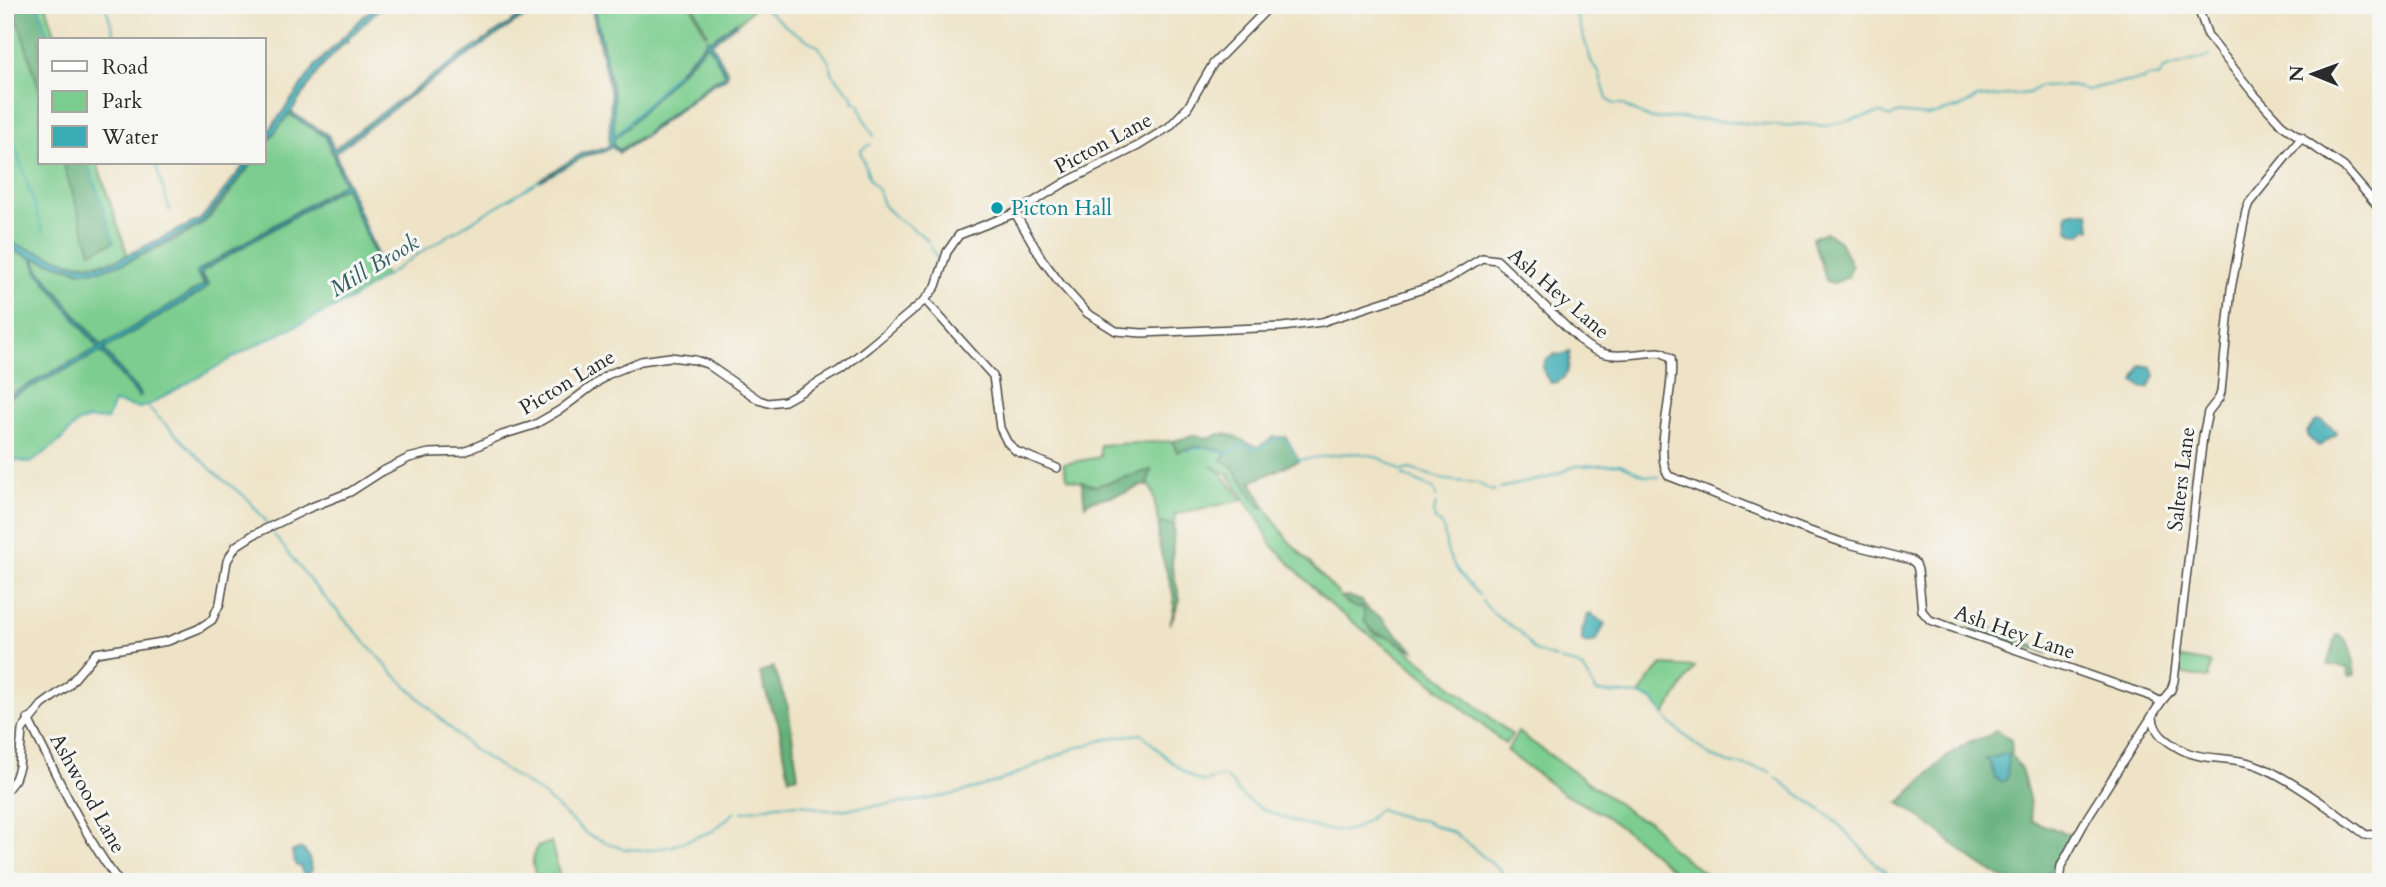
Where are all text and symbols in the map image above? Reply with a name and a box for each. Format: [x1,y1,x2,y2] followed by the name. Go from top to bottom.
[38,38,266,164] legend
[2278,38,2348,108] north arrow
[102,53,148,82] text: Road
[2284,65,2310,82] text: N
[102,87,143,116] text: Park
[1049,106,1157,181] street label: Picton Lane
[101,123,158,152] text: Water
[1011,194,1112,223] place label: Picton Hall
[989,200,1005,216] marker: Picton Hall
[324,226,425,304] water label: Mill Brook
[1502,241,1616,346] street label: Ash Hey Lane
[514,343,620,422] street label: Picton Lane
[2161,425,2202,533] street label: Salters Lane
[1950,598,2079,667] street label: Ash Hey Lane
[43,728,133,858] street label: Ashwood Lane

